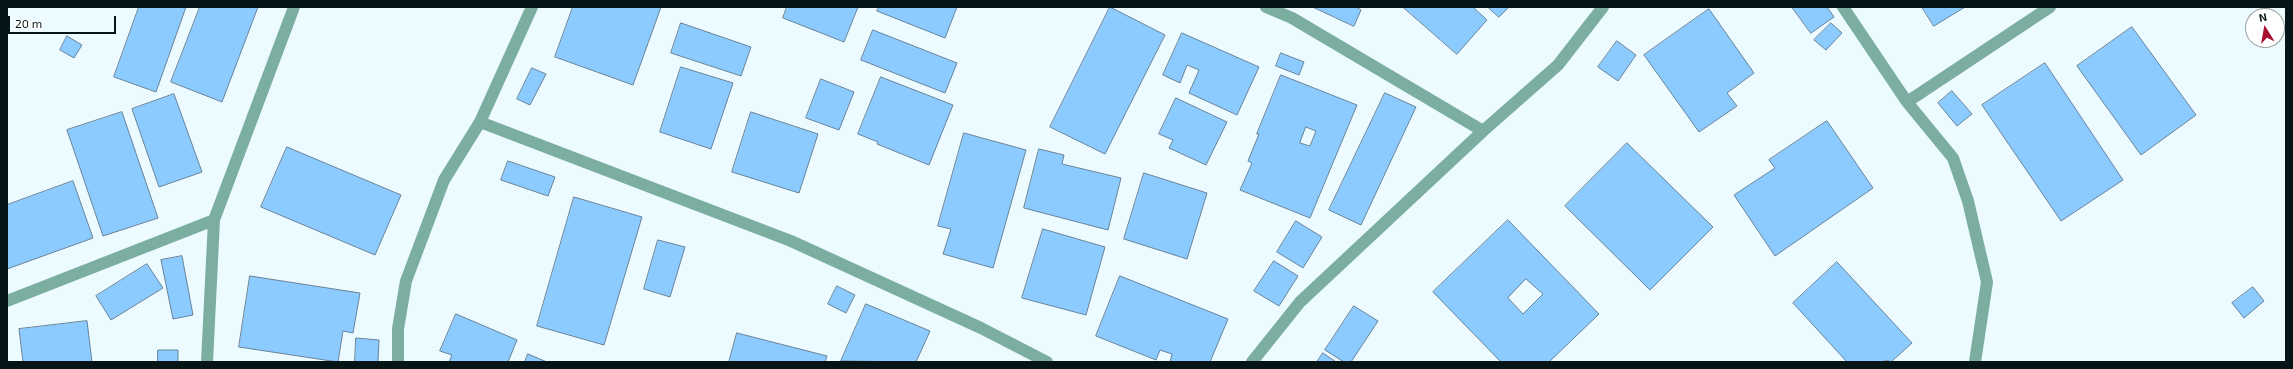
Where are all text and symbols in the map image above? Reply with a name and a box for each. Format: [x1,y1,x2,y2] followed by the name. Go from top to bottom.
[10,8,118,34] scale bar
[2245,8,2285,48] north arrow
[2258,10,2268,24] text: N
[15,16,42,30] text: 20 m

